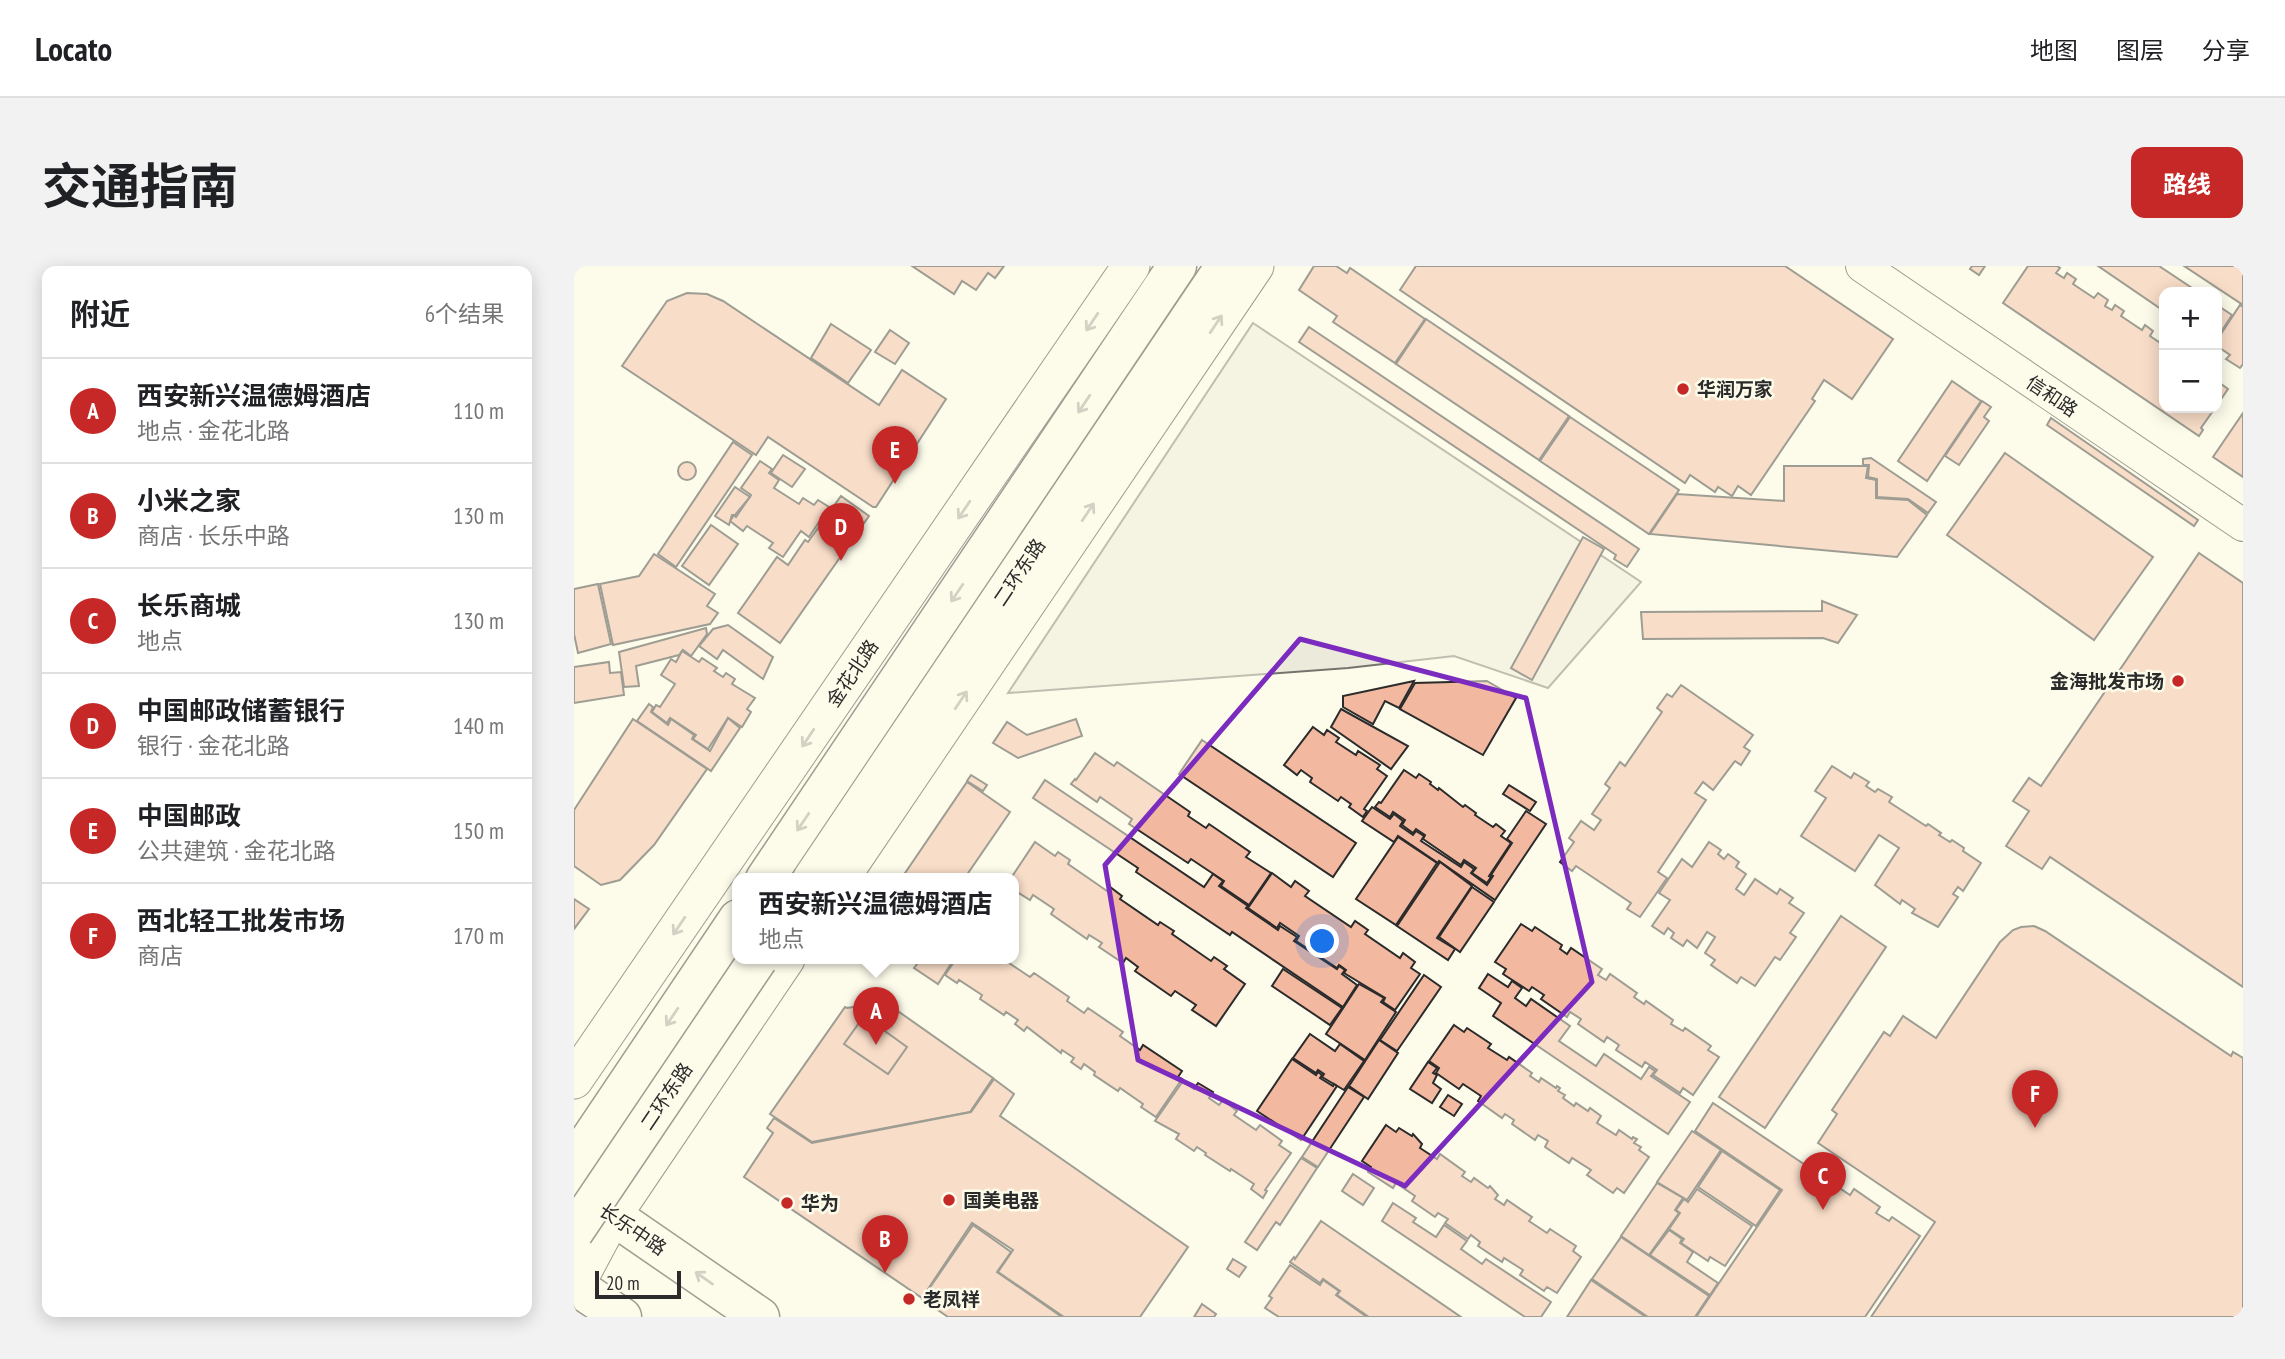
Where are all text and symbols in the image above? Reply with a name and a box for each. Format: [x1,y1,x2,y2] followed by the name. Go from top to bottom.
[35,27,112,70] text: Locato
[2030,35,2078,66] text: 地图
[2116,35,2164,66] text: 图层
[2202,35,2250,66] text: 分享
[2131,147,2243,218] button: 路线
[42,154,238,218] text: 交通指南
[2159,287,2222,413] map controls
[2159,287,2222,350] button: +
[70,294,130,333] text: 附近
[425,299,504,328] text: 6个结果
[1085,312,1099,331] one-way arrow
[1209,314,1223,334] one-way arrow
[2159,350,2222,413] button: −
[2022,370,2082,422] street label: 信和路
[1697,377,1773,401] place label: 华润万家
[137,379,371,412] text: 西安新兴温德姆酒店
[1675,381,1691,397] marker: 华润万家
[1077,394,1092,413] one-way arrow
[87,396,99,425] text: A
[453,396,504,425] text: 110 m
[137,416,290,445] text: 地点 · 金花北路
[872,426,918,484] pin: E
[137,484,241,517] text: 小米之家
[957,500,971,519] one-way arrow
[87,501,99,530] text: B
[453,501,504,530] text: 130 m
[818,503,864,561] pin: D
[1081,503,1096,522] one-way arrow
[137,521,290,550] text: 商店 · 长乐中路
[988,534,1050,610] street label: 二环东路
[950,583,965,602] one-way arrow
[137,589,241,622] text: 长乐商城
[88,606,98,635] text: C
[453,606,504,635] text: 130 m
[137,626,183,655] text: 地点
[821,635,883,711] street label: 金花北路
[2050,669,2164,693] place label: 金海批发市场
[2170,673,2186,689] marker: 金海批发市场
[954,691,968,711] one-way arrow
[137,694,345,727] text: 中国邮政储蓄银行
[87,711,99,740] text: D
[453,711,504,740] text: 140 m
[800,728,814,748] one-way arrow
[137,731,290,760] text: 银行 · 金花北路
[137,799,241,832] text: 中国邮政
[796,812,810,831] one-way arrow
[88,816,98,845] text: E
[453,816,504,845] text: 150 m
[137,836,336,865] text: 公共建筑 · 金花北路
[732,873,1019,964] popup
[758,887,993,920] text: 西安新兴温德姆酒店
[137,904,345,937] text: 西北轻工批发市场
[672,916,686,935] one-way arrow
[88,921,98,950] text: F
[453,921,504,950] text: 170 m
[758,924,804,953] text: 地点
[1305,924,1339,958] your location
[137,941,183,970] text: 商店
[853,987,899,1045] pin: A
[665,1007,679,1026] one-way arrow
[635,1058,697,1134] street label: 二环东路
[2012,1070,2058,1128] pin: F
[1800,1152,1846,1210] pin: C
[963,1188,1039,1212] place label: 国美电器
[801,1191,839,1215] place label: 华为
[941,1192,957,1208] marker: 国美电器
[779,1195,795,1211] marker: 华为
[595,1198,671,1260] street label: 长乐中路
[862,1215,908,1273] pin: B
[595,1268,681,1300] scale bar
[606,1271,640,1295] text: 20 m
[695,1271,714,1285] one-way arrow
[923,1287,980,1311] place label: 老凤祥
[901,1291,917,1307] marker: 老凤祥

